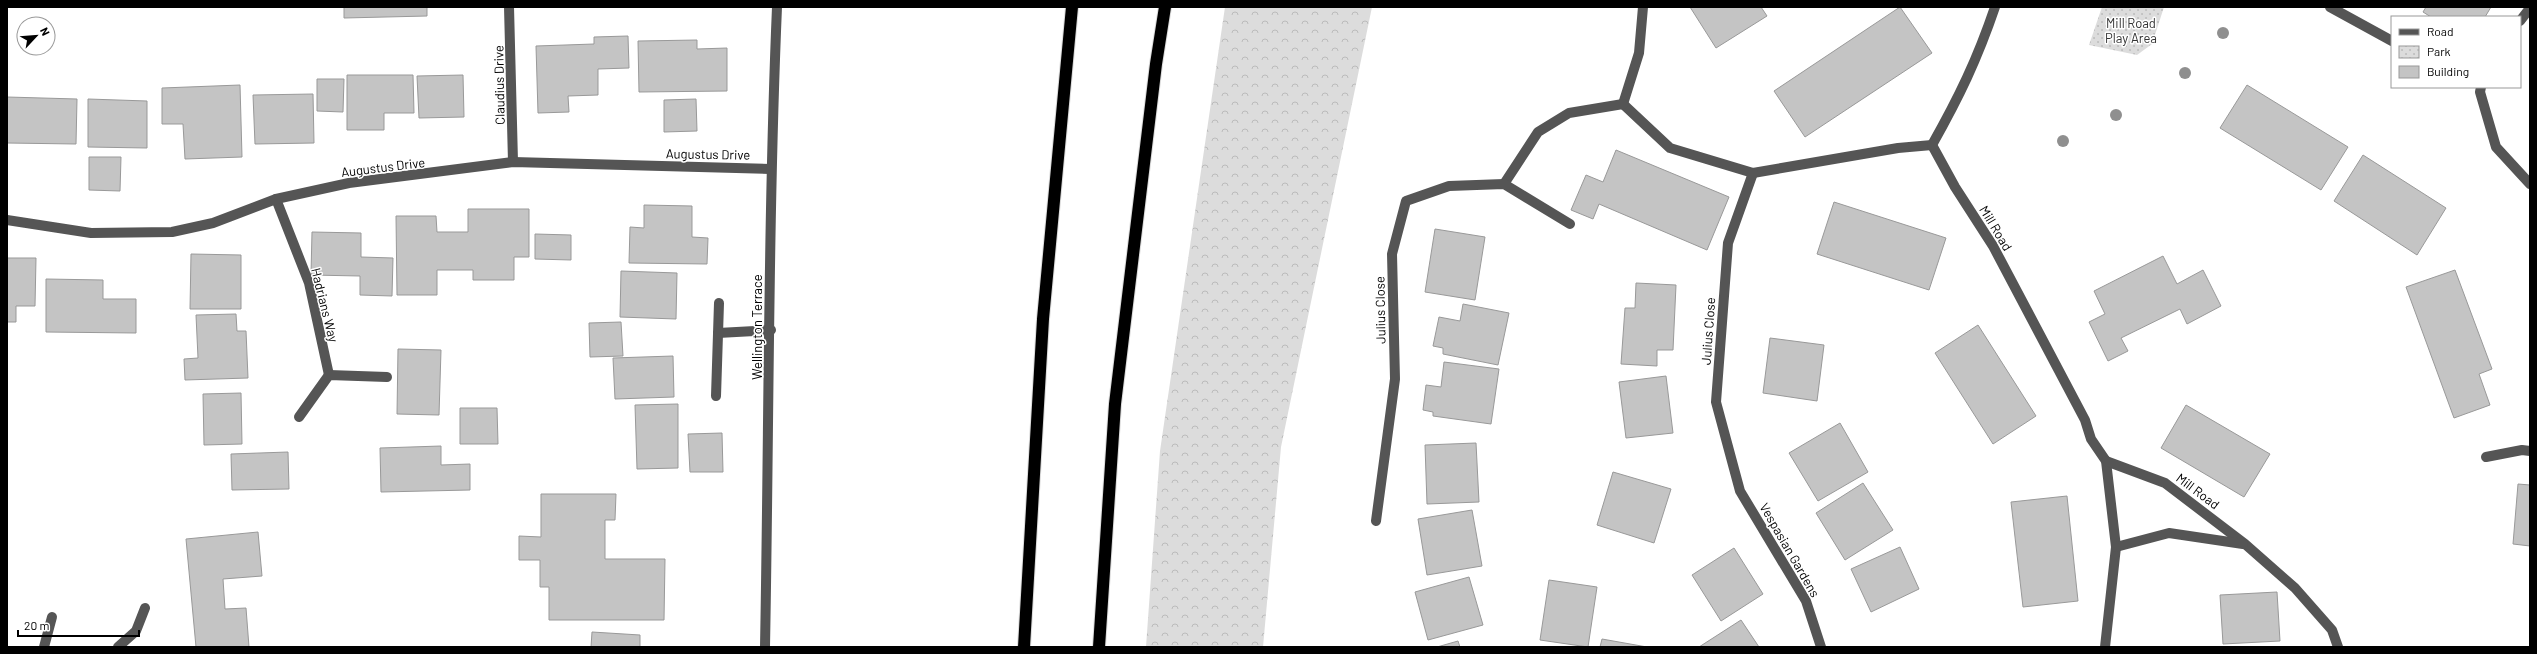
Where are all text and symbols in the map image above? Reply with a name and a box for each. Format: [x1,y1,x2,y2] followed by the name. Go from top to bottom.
[2105,15,2157,46] park label: Mill Road Play Area
[16,16,56,56] north arrow
[2391,16,2521,88] legend
[2427,24,2454,38] text: Road
[38,25,53,38] text: N
[2427,44,2451,58] text: Park
[490,45,508,125] street label: Claudius Drive
[2427,64,2469,78] text: Building
[666,145,750,163] street label: Augustus Drive
[340,154,426,180] street label: Augustus Drive
[1976,202,2016,254] street label: Mill Road
[308,266,342,344] street label: Hadrians Way
[749,274,765,380] street label: Wellington Terrace
[1371,276,1389,344] street label: Julius Close
[1698,297,1718,365] street label: Julius Close
[2173,470,2223,512] street label: Mill Road
[1757,500,1823,600] street label: Vespasian Gardens
[18,612,139,638] scale bar
[24,618,50,632] text: 20 m

